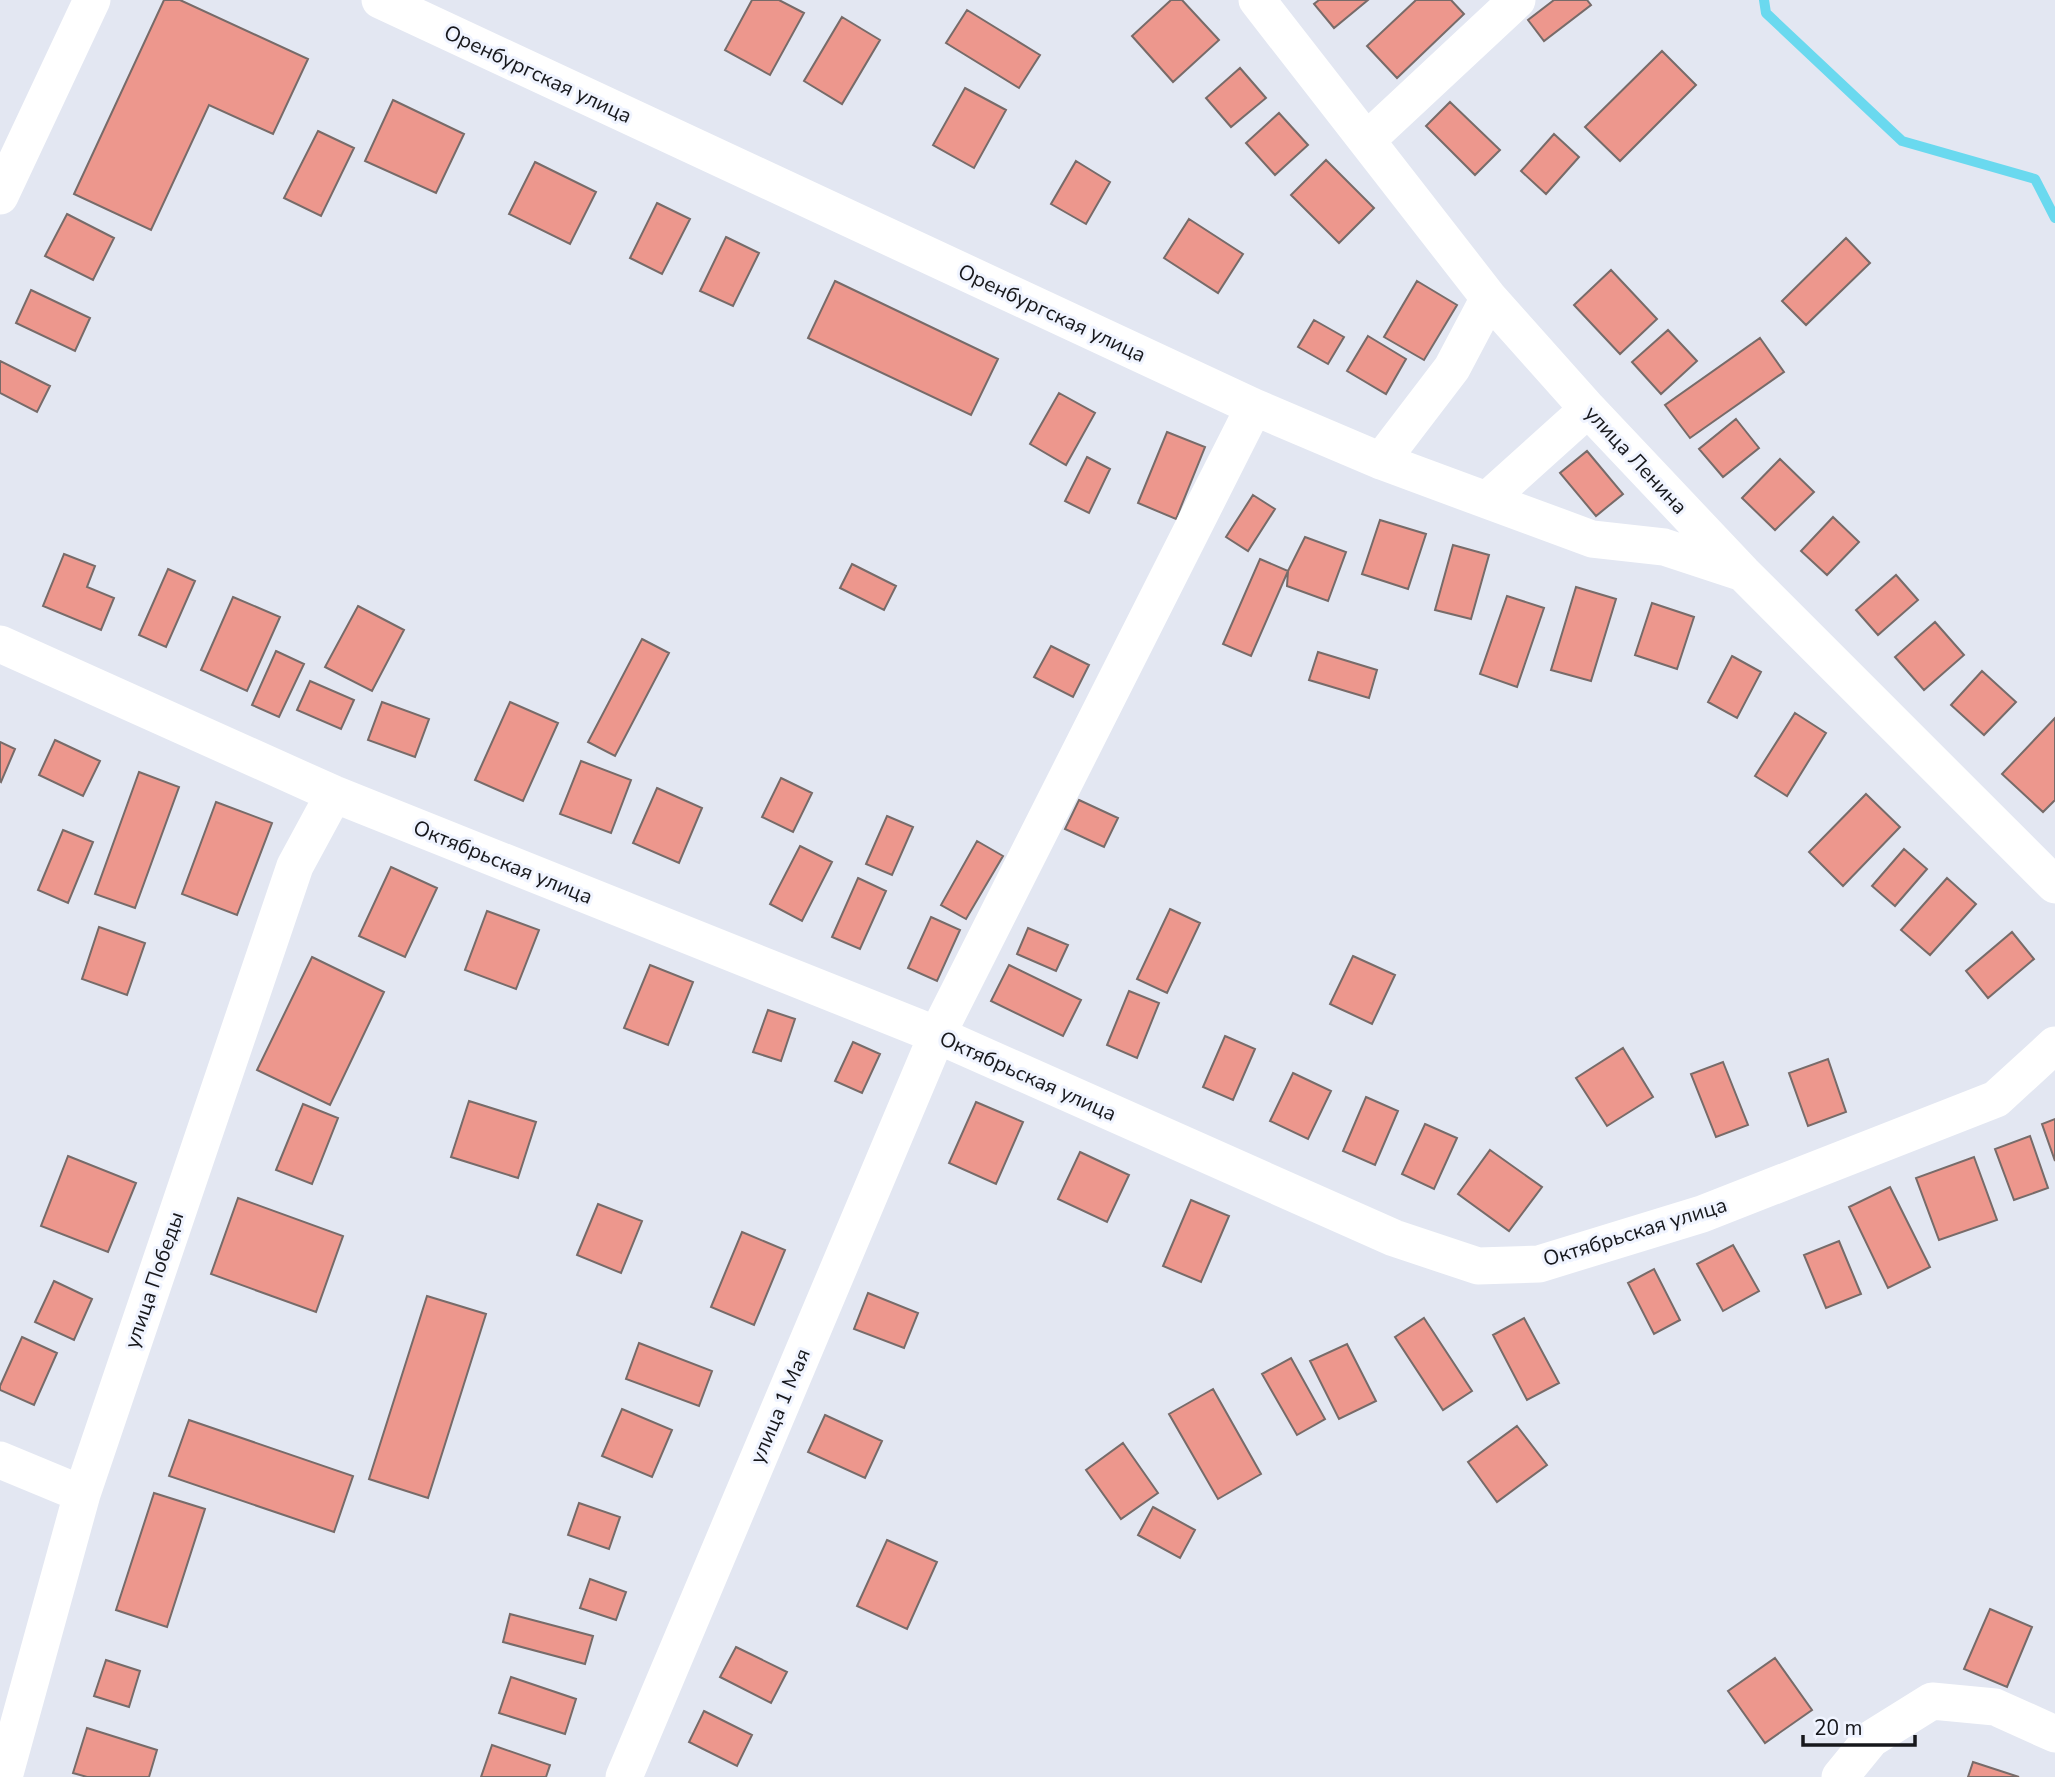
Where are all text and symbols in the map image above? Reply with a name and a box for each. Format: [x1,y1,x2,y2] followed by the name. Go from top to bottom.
[440,18,636,130] street label: Оренбургская улица
[954,257,1150,369] street label: Оренбургская улица
[1578,400,1694,520] street label: улица Ленина
[409,813,597,911] street label: Октябрьская улица
[935,1024,1121,1128] street label: Октябрьская улица
[1540,1191,1730,1273] street label: Октябрьская улица
[118,1208,190,1352] street label: улица Победы
[743,1344,817,1468] street label: улица 1 Мая
[1803,1704,1915,1748] scale bar
[1814,1714,1863,1742] text: 20 m

